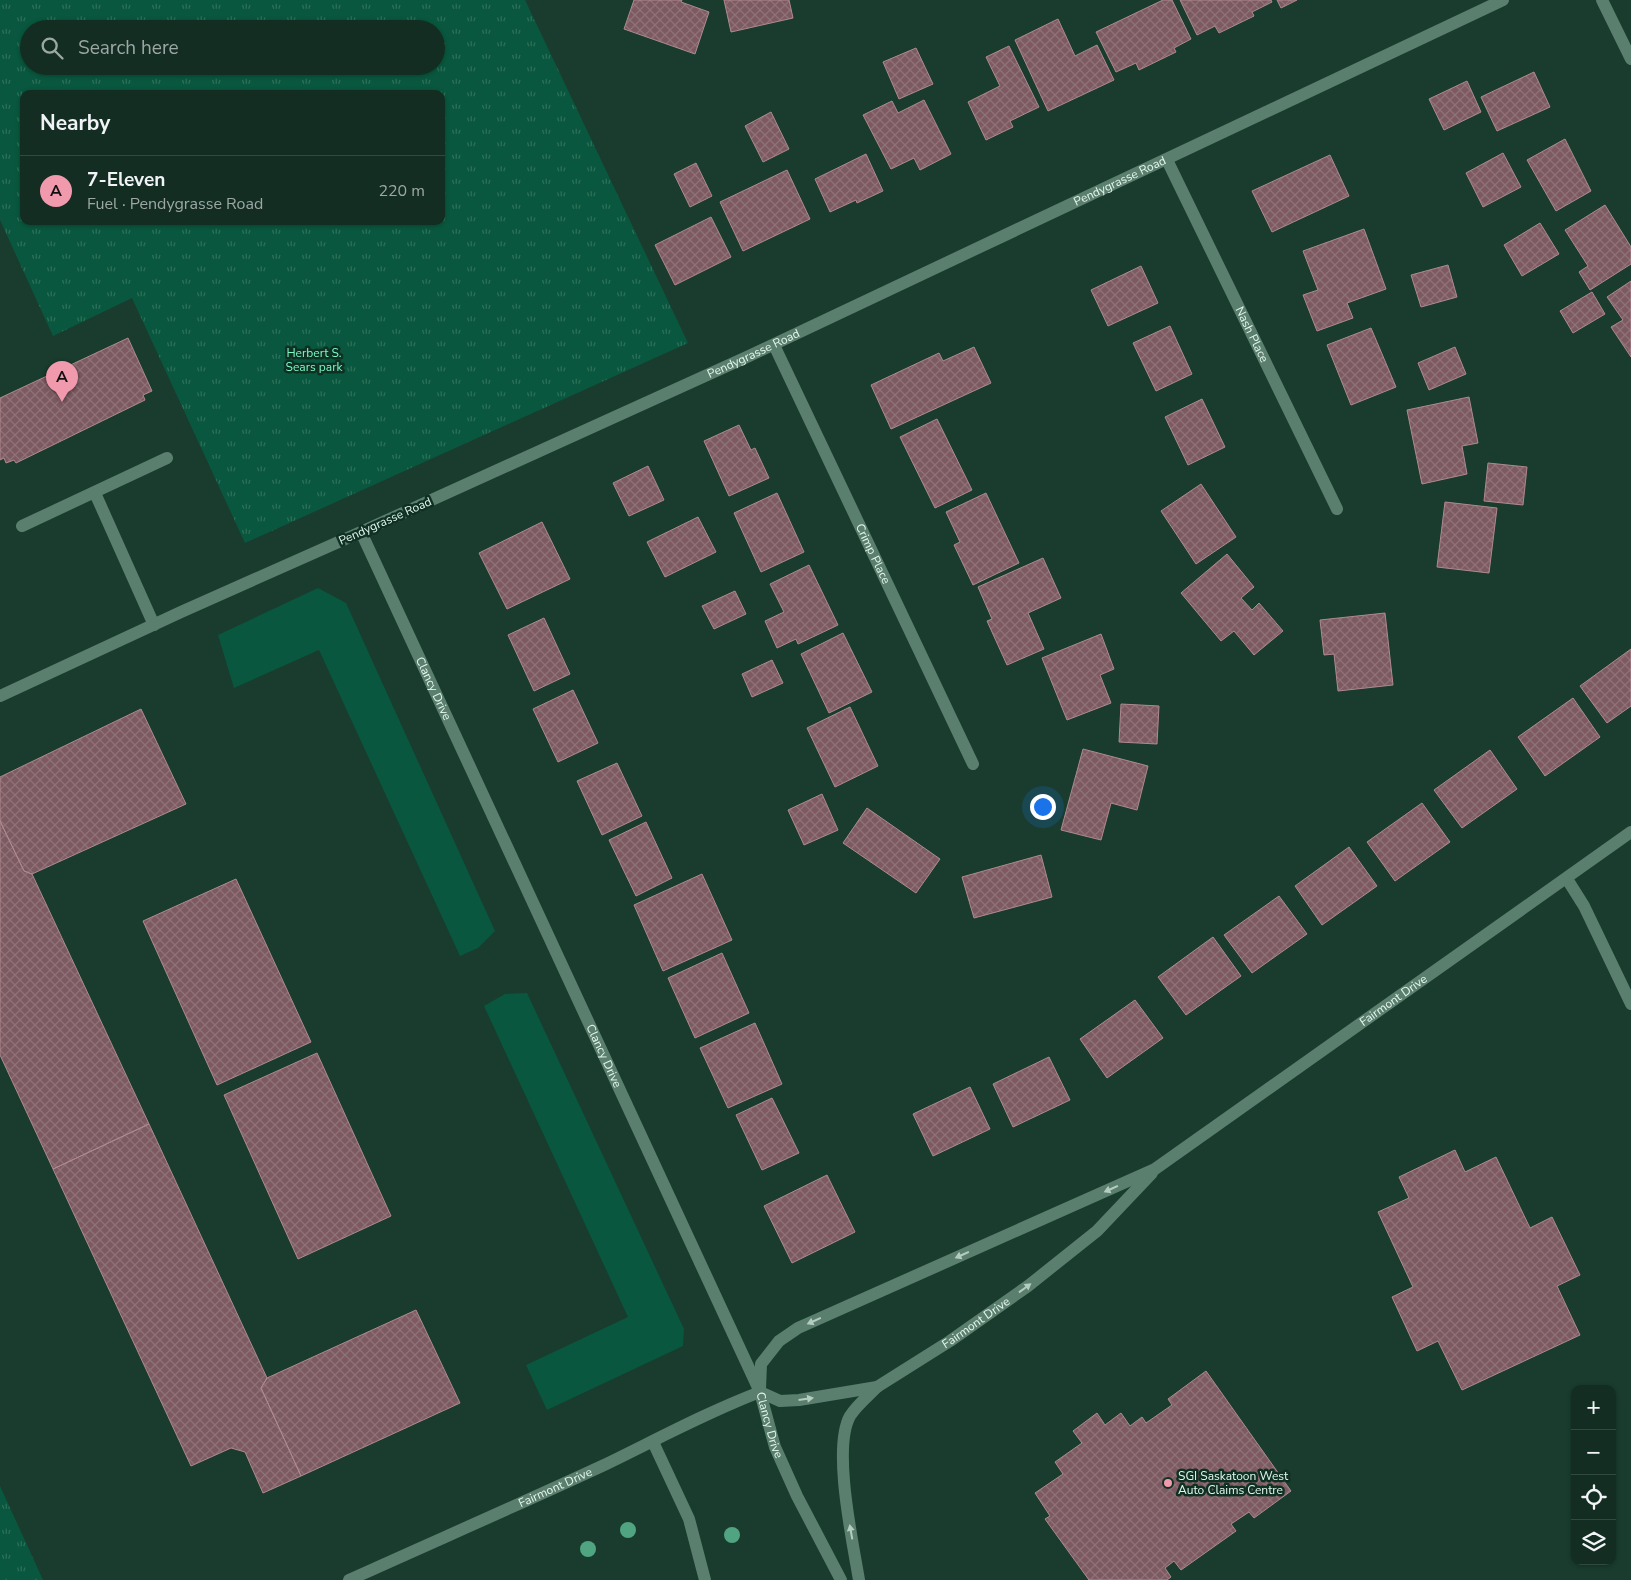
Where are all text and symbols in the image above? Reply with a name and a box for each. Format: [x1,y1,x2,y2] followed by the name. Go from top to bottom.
[20,20,445,75] search box
[38,34,66,62] icon: search
[78,35,179,61] text: Search here
[40,109,110,137] text: Nearby
[1071,152,1168,210] street label: Pendygrasse Road
[87,167,165,193] text: 7-Eleven
[50,180,62,202] text: A
[378,180,425,202] text: 220 m
[87,193,263,215] text: Fuel · Pendygrasse Road
[1232,304,1272,365] street label: Nash Place
[705,325,802,382] street label: Pendygrasse Road
[286,345,343,375] park label: Herbert S. Sears park
[46,361,78,402] pin: A
[336,493,434,549] street label: Pendygrasse Road
[852,521,894,586] street label: Crimp Place
[412,654,455,723] street label: Clancy Drive
[1030,794,1056,820] your location
[1356,971,1430,1030] street label: Fairmont Drive
[582,1022,626,1090] street label: Clancy Drive
[1104,1185,1118,1193] one-way arrow
[955,1251,969,1259] one-way arrow
[1018,1283,1032,1293] one-way arrow
[939,1293,1013,1352] street label: Fairmont Drive
[807,1318,821,1326] one-way arrow
[1571,1385,1616,1565] map controls
[1571,1385,1616,1430] button: +
[752,1390,787,1461] street label: Clancy Drive
[799,1395,815,1403] one-way arrow
[1571,1430,1616,1475] button: −
[516,1464,595,1511] street label: Fairmont Drive
[1178,1468,1289,1498] place label: SGI Saskatoon West Auto Claims Centre
[1571,1475,1616,1520] button: locate
[1162,1477,1174,1489] marker: SGI Saskatoon West Auto Claims Centre
[1571,1520,1616,1565] button: layers
[847,1524,855,1540] one-way arrow

